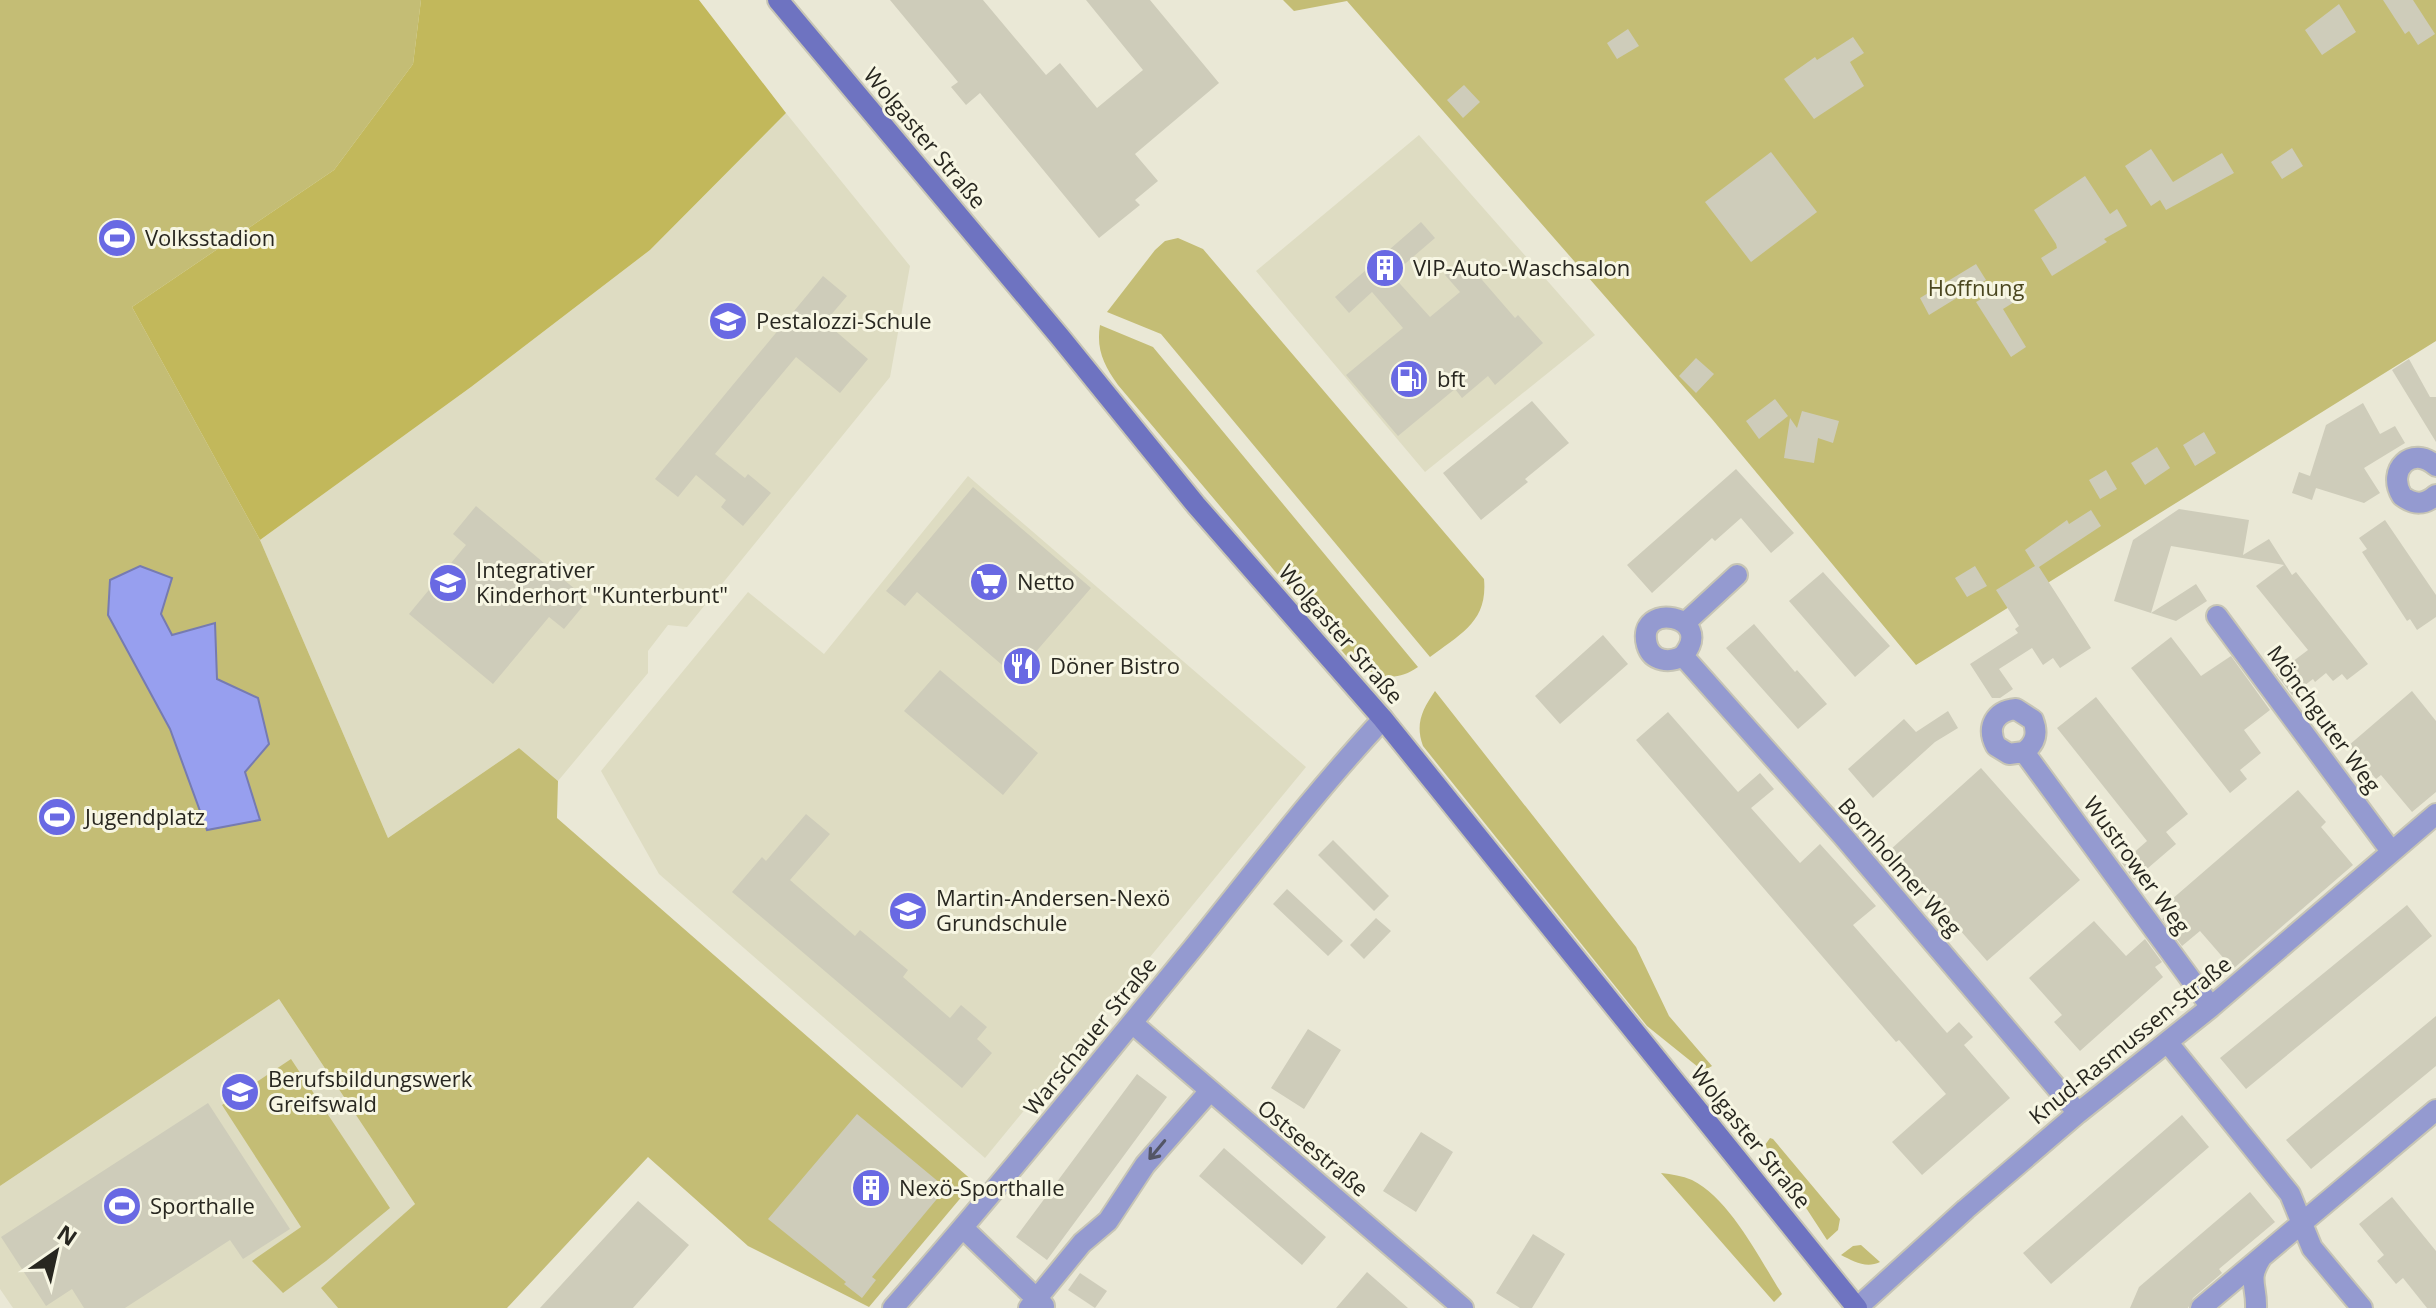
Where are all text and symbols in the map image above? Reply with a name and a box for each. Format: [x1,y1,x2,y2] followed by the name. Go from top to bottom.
[858,60,994,214] street label: Wolgaster Straße
[96,217,138,259] sports icon: Volksstadion
[145,222,275,252] place label: Volksstadion
[1364,247,1406,289] building icon: VIP-Auto-Waschsalon
[1413,252,1630,282] place label: VIP-Auto-Waschsalon
[1928,272,2024,302] park label: Hoffnung
[707,300,749,342] school or university icon: Pestalozzi-Schule
[756,305,932,335] place label: Pestalozzi-Schule
[1388,358,1430,400] fuel station icon: bft
[1437,363,1466,393] place label: bft
[476,554,728,609] place label: Integrativer Kinderhort "Kunterbunt"
[1273,557,1411,710] street label: Wolgaster Straße
[968,561,1010,603] supermarket icon: Netto
[427,562,469,604] school or university icon: Integrativer Kinderhort "Kunterbunt"
[1017,566,1075,596] place label: Netto
[2261,639,2389,798] street label: Mönchguter Weg
[1001,645,1043,687] restaurant icon: Döner Bistro
[1050,650,1180,680] place label: Döner Bistro
[2078,790,2198,939] street label: Wustrower Weg
[1832,791,1969,942] street label: Bornholmer Weg
[36,796,78,838] sports icon: Jugendplatz
[83,801,205,831] place label: Jugendplatz
[936,882,1170,937] place label: Martin-Andersen-Nexö Grundschule
[887,890,929,932] school or university icon: Martin-Andersen-Nexö Grundschule
[2022,948,2237,1130] street label: Knud-Rasmussen-Straße
[1016,950,1163,1121] street label: Warschauer Straße
[1685,1059,1819,1214] street label: Wolgaster Straße
[268,1063,473,1118] place label: Berufsbildungswerk Greifswald
[219,1071,261,1113] school or university icon: Berufsbildungswerk Greifswald
[1252,1092,1375,1203] street label: Ostseestraße
[1148,1139,1166,1160] one-way arrow
[850,1167,892,1209] building icon: Nexö-Sporthalle
[899,1172,1065,1202] place label: Nexö-Sporthalle
[101,1185,143,1227] sports icon: Sporthalle
[150,1190,255,1220] place label: Sporthalle
[16,1212,96,1292] north arrow
[52,1217,84,1252] text: N

